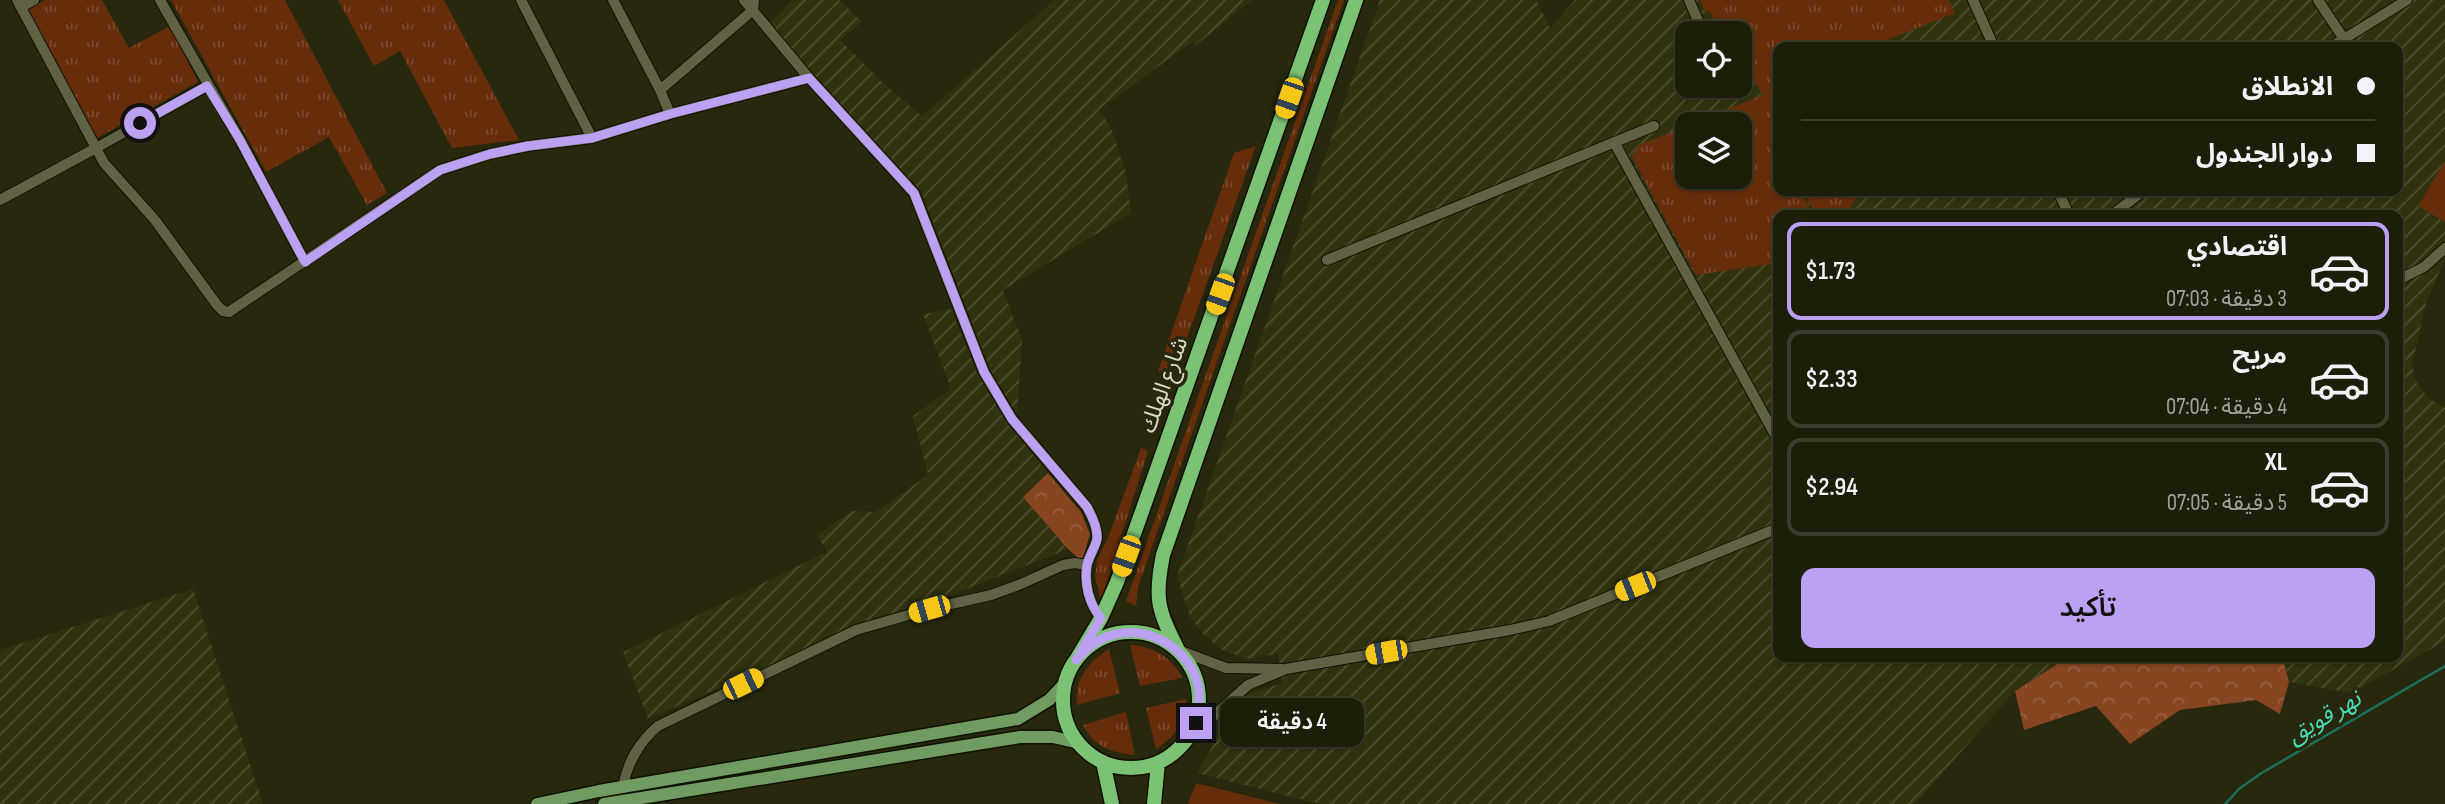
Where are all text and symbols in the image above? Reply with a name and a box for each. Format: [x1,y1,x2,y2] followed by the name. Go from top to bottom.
[1675,21,1752,189] map controls
[1675,21,1752,98] button: locate
[2242,72,2333,103] text: الانطلاق
[1273,75,1306,121] car
[124,107,156,139] route start
[1675,112,1752,189] button: layers
[2196,139,2333,170] text: دوار الجندول
[2187,232,2287,263] text: اقتصادي
[2308,240,2371,303] icon: car
[1805,256,1855,287] text: $1.73
[1203,271,1238,317] car
[2166,285,2287,313] text: 3 دقيقة · 07:03
[1134,333,1196,437] street label: شارع الهلك
[2232,340,2287,371] text: مريح
[2308,348,2371,411] icon: car
[1805,364,1857,395] text: $2.33
[2166,393,2287,421] text: 4 دقيقة · 07:04
[2265,447,2287,478] text: XL
[2308,456,2371,519] icon: car
[1805,472,1858,503] text: $2.94
[2167,489,2287,517] text: 5 دقيقة · 07:05
[1109,533,1144,579] car
[1612,568,1659,604] car
[1801,568,2375,648] button: تأكيد
[906,593,953,625] car
[1364,638,1409,666] car
[720,665,767,703] car
[2282,683,2368,750] water label: نهر قويق
[1220,698,1364,748] callout: 4 دقيقة
[1180,707,1212,739] route end
[1257,708,1327,736] text: 4 دقيقة

